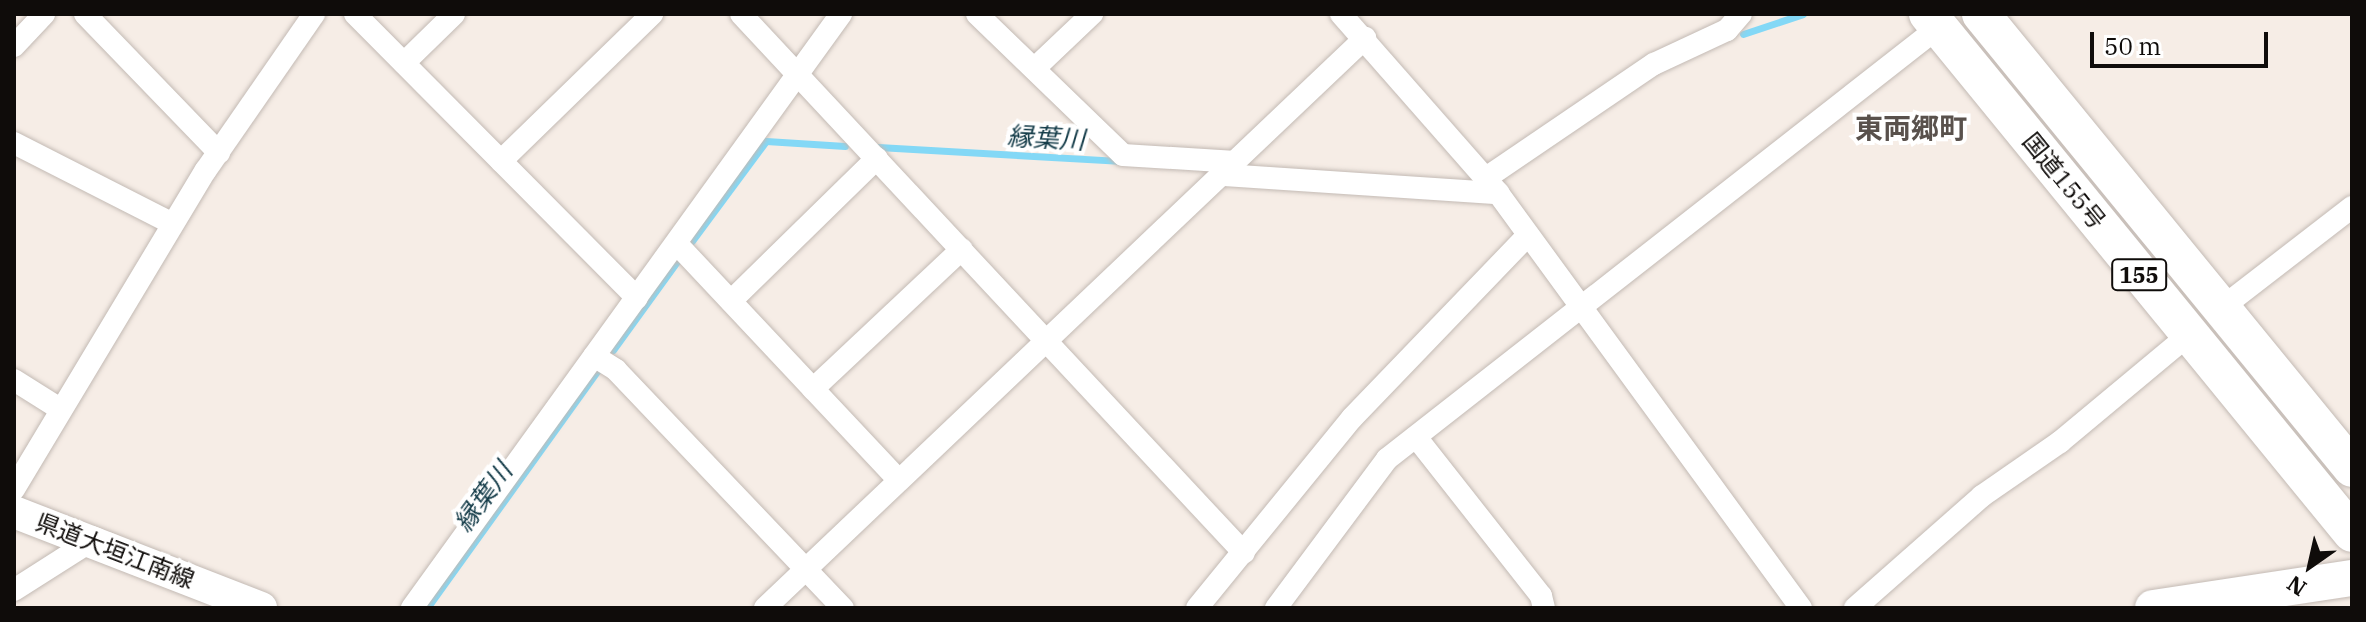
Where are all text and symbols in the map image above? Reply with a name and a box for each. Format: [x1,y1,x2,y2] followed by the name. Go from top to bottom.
[2094,16,2272,66] scale bar
[2104,30,2161,62] text: 50 m
[1855,111,1967,145] district label: 東両郷町
[1006,120,1086,156] water label: 縁葉川
[2017,127,2111,235] street label: 国道155号
[2111,257,2167,293] road number: 155
[447,456,519,538] water label: 縁葉川
[31,507,199,595] street label: 県道大垣江南線
[2270,526,2350,606] north arrow
[2281,569,2312,603] text: N

